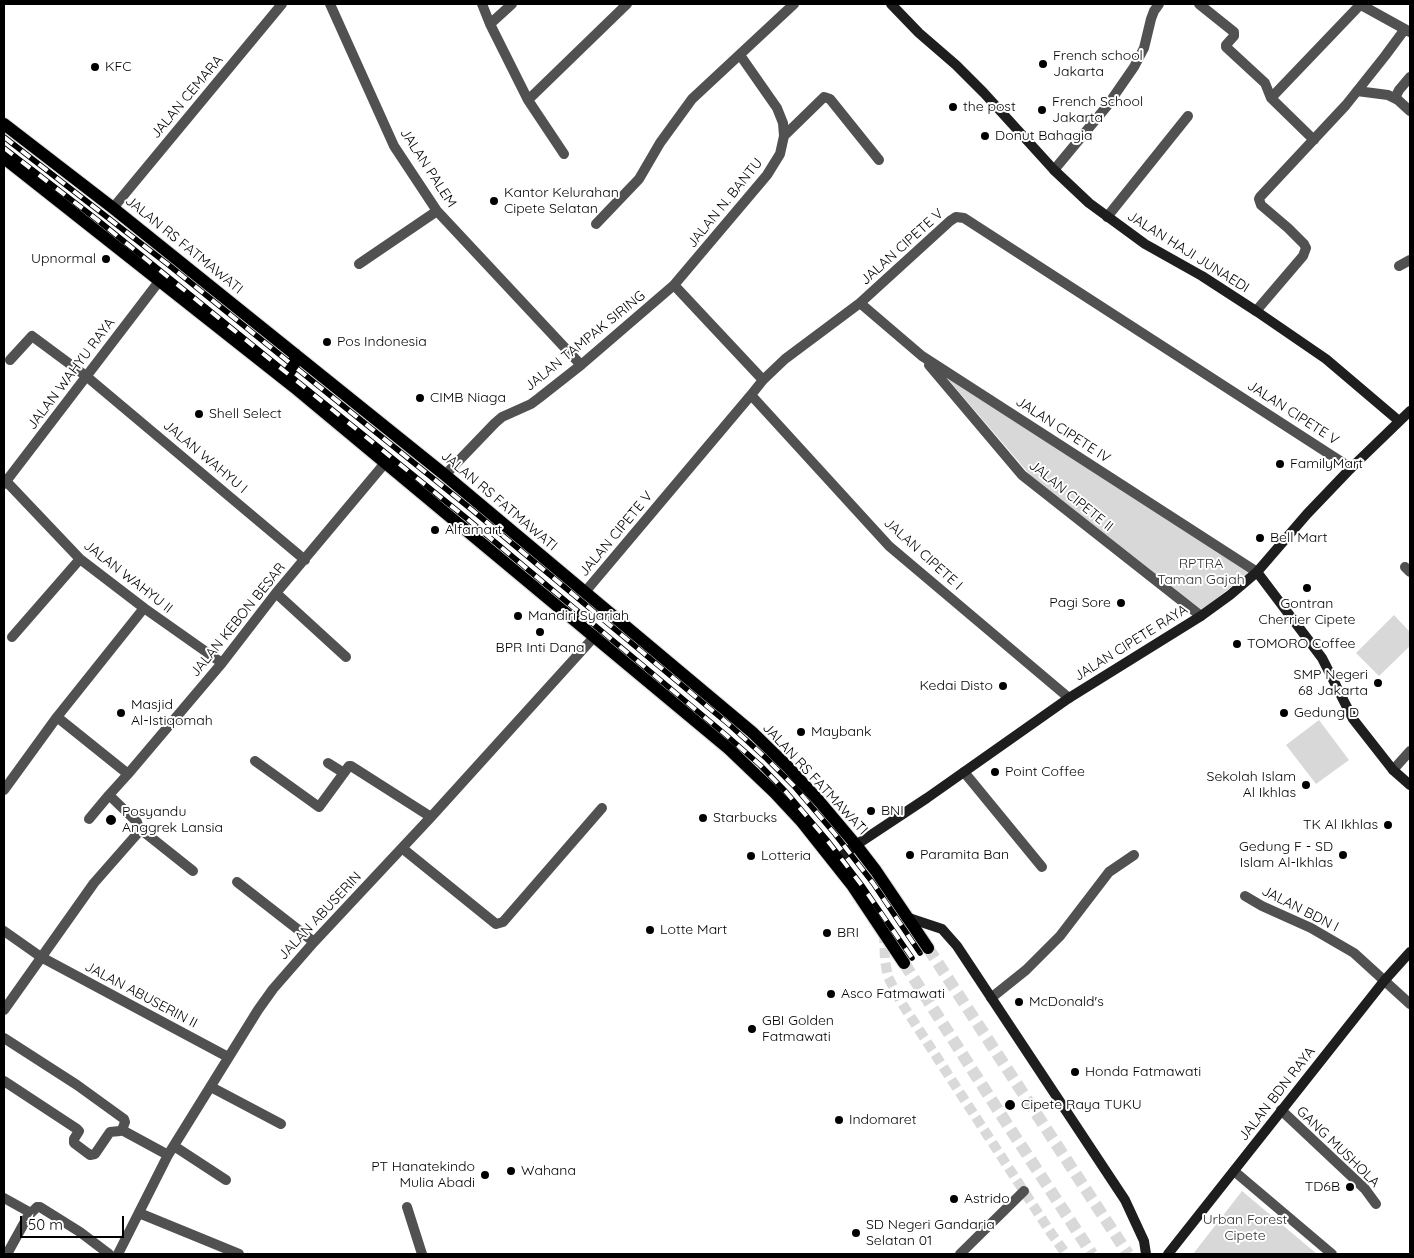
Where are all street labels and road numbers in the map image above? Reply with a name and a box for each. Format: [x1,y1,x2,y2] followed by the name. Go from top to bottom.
[147,52,227,142] street label: JALAN CEMARA
[396,125,460,211] street label: JALAN PALEM
[684,155,766,251] street label: JALAN N. BANTU
[122,192,246,298] street label: JALAN RS FATMAWATI
[857,205,947,289] street label: JALAN CIPETE V
[1124,208,1252,296] street label: JALAN HAJI JUNAEDI
[521,287,649,395] street label: JALAN TAMPAK SIRING
[24,315,118,433] street label: JALAN WAHYU RAYA
[1244,377,1342,449] street label: JALAN CIPETE V
[1013,393,1113,467] street label: JALAN CIPETE IV
[159,417,251,497] street label: JALAN WAHYU I
[437,447,561,555] street label: JALAN RS FATMAWATI
[1025,457,1117,535] street label: JALAN CIPETE II
[576,488,656,580] street label: JALAN CIPETE V
[880,514,966,594] street label: JALAN CIPETE I
[80,537,176,617] street label: JALAN WAHYU II
[187,560,289,680] street label: JALAN KEBON BESAR
[1071,601,1191,685] street label: JALAN CIPETE RAYA
[759,720,871,838] street label: JALAN RS FATMAWATI
[275,868,365,964] street label: JALAN ABUSERIN
[1259,882,1341,936] street label: JALAN BDN I
[82,958,200,1032] street label: JALAN ABUSERIN II
[1235,1044,1319,1144] street label: JALAN BDN RAYA
[1293,1103,1383,1191] street label: GANG MUSHOLA

